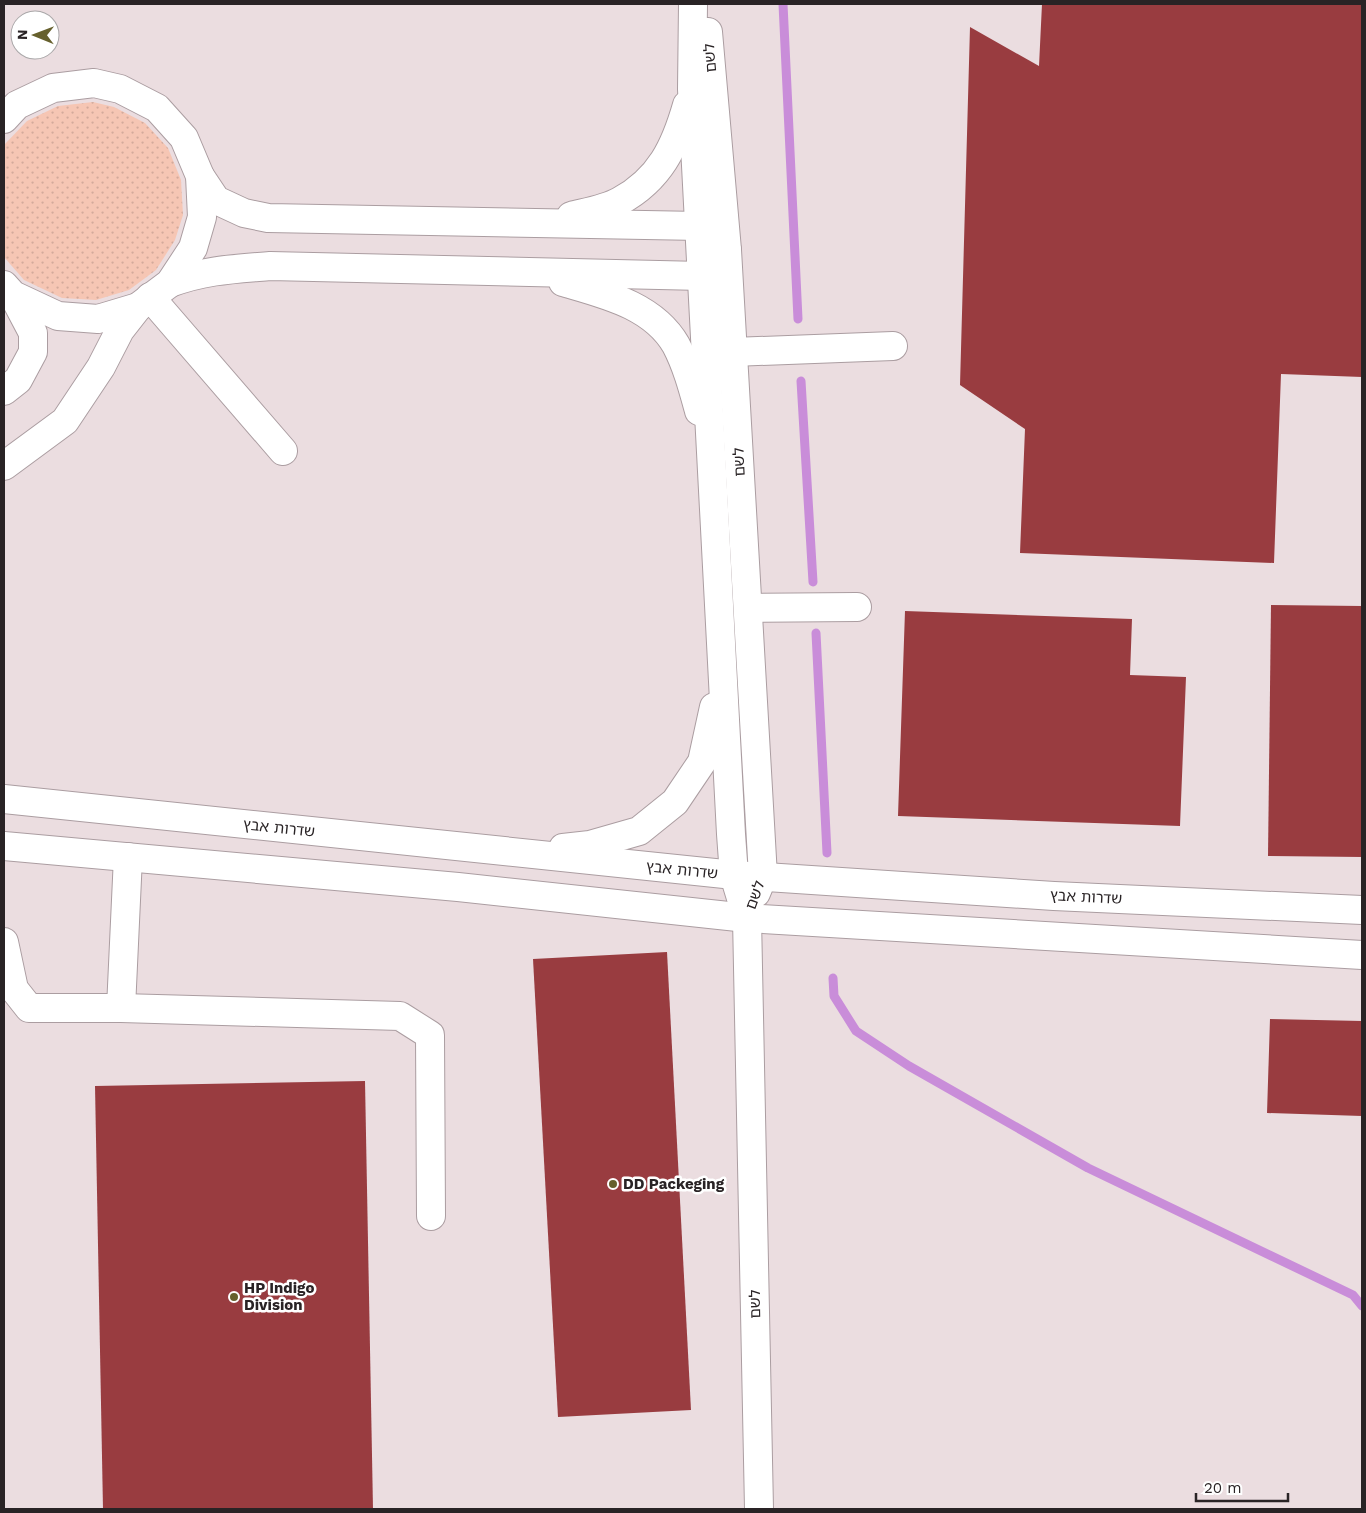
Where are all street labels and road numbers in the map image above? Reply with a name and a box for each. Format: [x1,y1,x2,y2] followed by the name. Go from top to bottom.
[700,43,720,73] street label: לשם
[729,447,749,477] street label: לשם
[242,815,316,841] street label: שדרות אבץ
[645,857,719,883] street label: שדרות אבץ
[742,878,769,912] street label: לשם
[1049,886,1123,908] street label: שדרות אבץ
[746,1289,764,1319] street label: לשם

